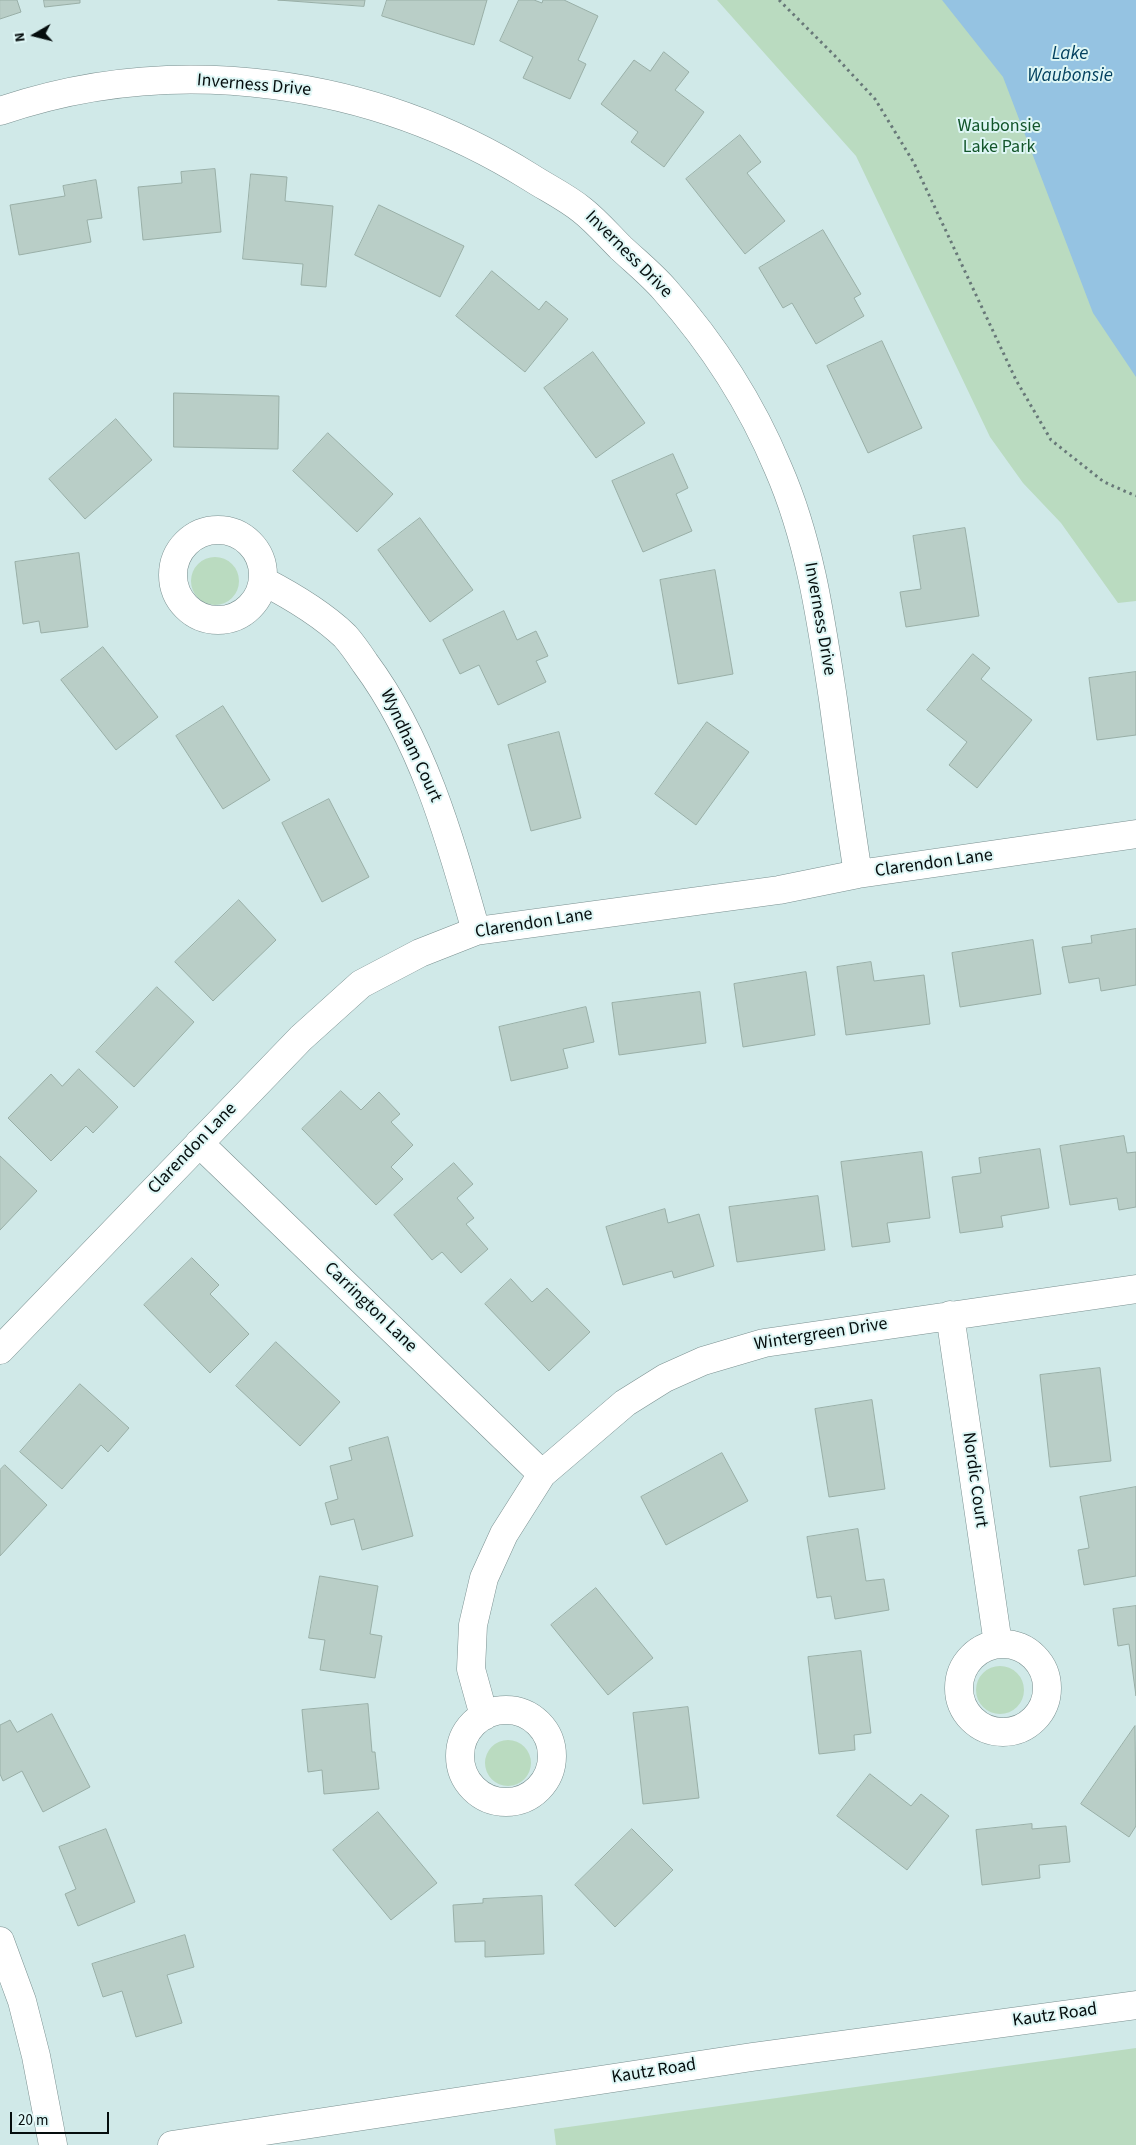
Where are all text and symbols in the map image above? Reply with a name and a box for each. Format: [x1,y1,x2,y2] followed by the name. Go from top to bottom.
[10,10,60,60] north arrow
[10,31,31,43] text: N
[1027,44,1113,88] water label: Lake Waubonsie
[196,70,312,102] street label: Inverness Drive
[957,116,1041,158] park label: Waubonsie Lake Park
[580,207,676,303] street label: Inverness Drive
[798,561,840,677] street label: Inverness Drive
[374,686,446,806] street label: Wyndham Court
[874,845,994,883] street label: Clarendon Lane
[474,904,594,944] street label: Clarendon Lane
[144,1099,242,1199] street label: Clarendon Lane
[319,1258,421,1358] street label: Carrington Lane
[753,1314,889,1356] street label: Wintergreen Drive
[957,1431,991,1529] street label: Nordic Court
[1011,1999,1099,2033] street label: Kautz Road
[610,2055,698,2089] street label: Kautz Road
[12,2102,111,2134] scale bar
[18,2110,48,2131] text: 20 m

